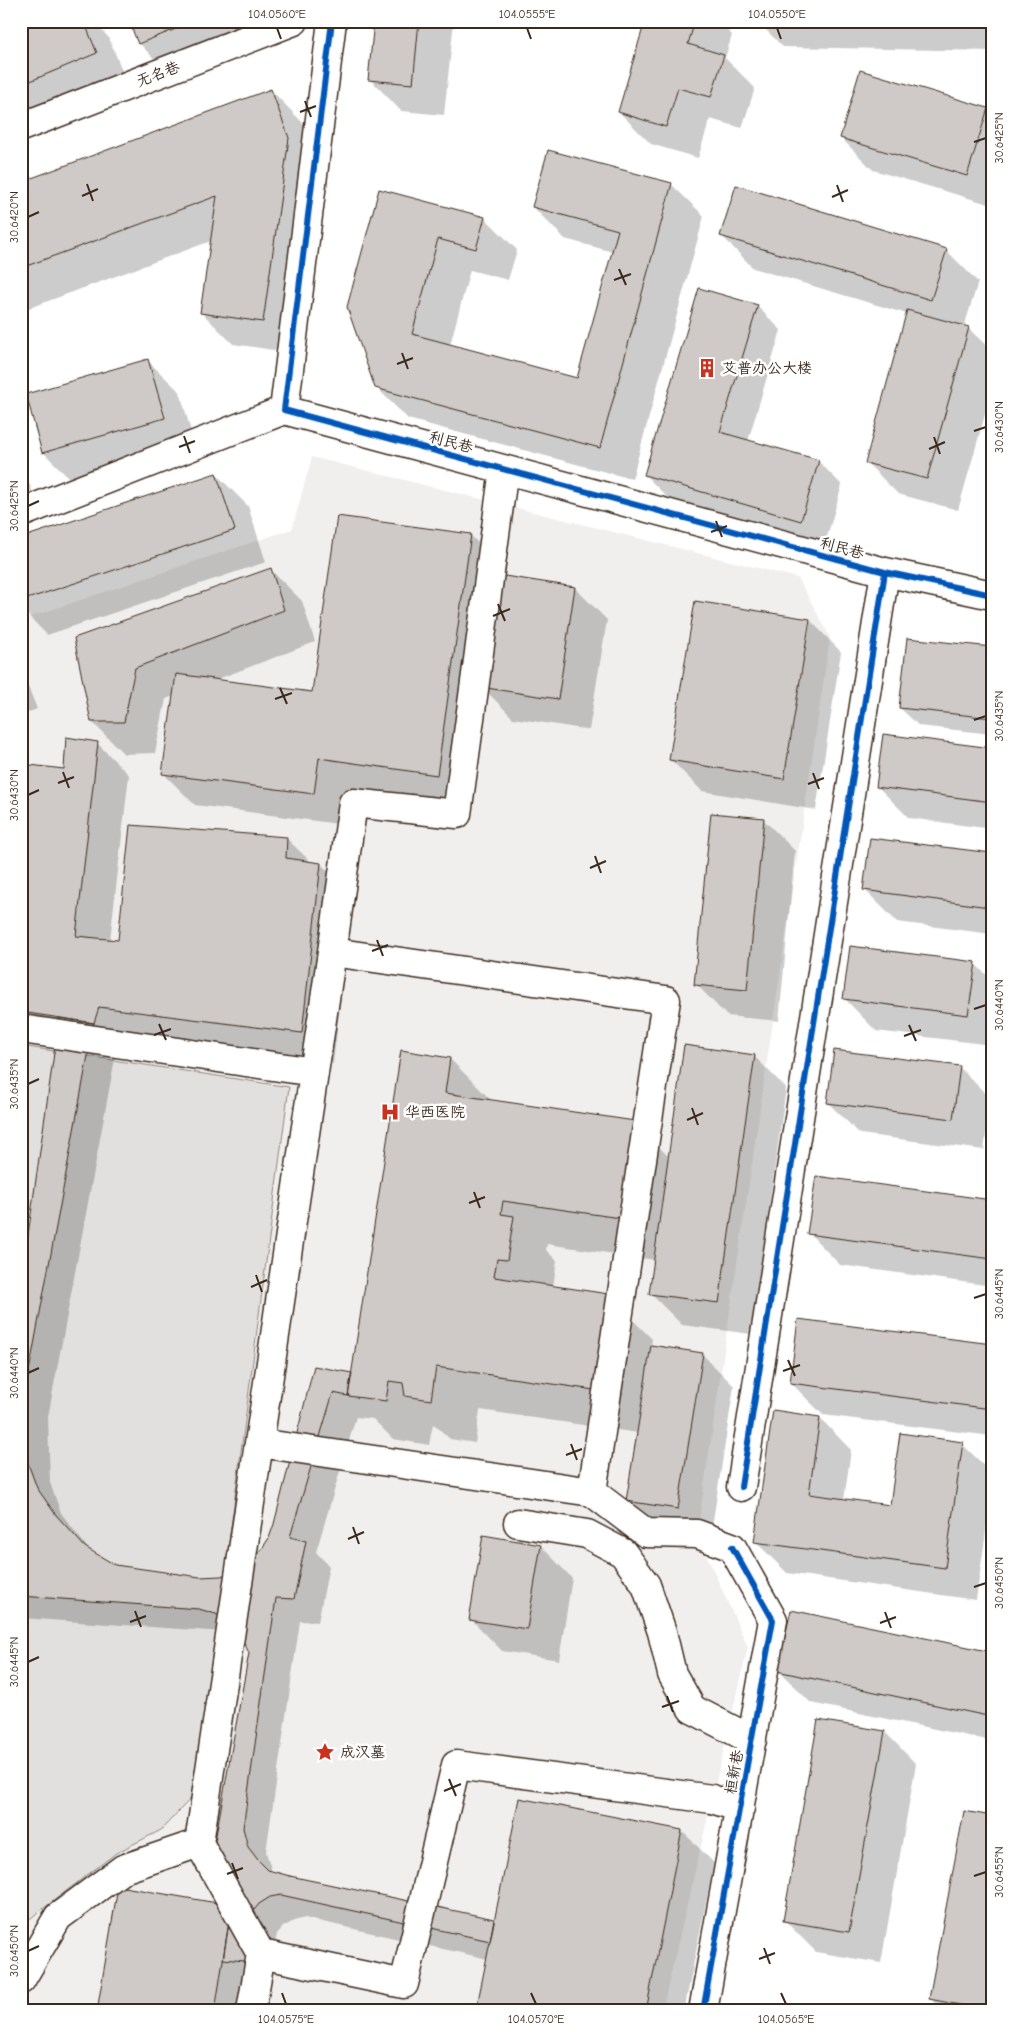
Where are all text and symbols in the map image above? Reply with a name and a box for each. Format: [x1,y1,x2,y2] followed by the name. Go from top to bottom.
[248,7,306,21] text: 104.0560°E
[499,7,555,21] text: 104.0555°E
[748,7,806,21] text: 104.0550°E
[134,58,182,90] street label: 无名巷
[992,112,1006,164] text: 30.6425°N
[7,191,21,243] text: 30.6420°N
[696,357,718,379] building icon: 艾普办公大楼
[722,359,812,377] place label: 艾普办公大楼
[992,401,1006,453] text: 30.6430°N
[427,427,475,457] street label: 利民巷
[7,480,21,532] text: 30.6425°N
[818,533,866,563] street label: 利民巷
[992,691,1006,741] text: 30.6435°N
[7,769,21,821] text: 30.6430°N
[992,979,1006,1031] text: 30.6440°N
[7,1059,21,1109] text: 30.6435°N
[379,1101,401,1123] hospital icon: 华西医院
[405,1103,465,1121] place label: 华西医院
[992,1269,1006,1319] text: 30.6445°N
[7,1347,21,1399] text: 30.6440°N
[992,1557,1006,1609] text: 30.6450°N
[7,1637,21,1687] text: 30.6445°N
[314,1741,336,1763] place icon: 成汉墓
[340,1743,385,1761] place label: 成汉墓
[721,1748,747,1796] street label: 桓新巷
[992,1846,1006,1898] text: 30.6455°N
[7,1925,21,1977] text: 30.6450°N
[258,2012,314,2026] text: 104.0575°E
[508,2012,564,2026] text: 104.0570°E
[758,2012,814,2026] text: 104.0565°E

